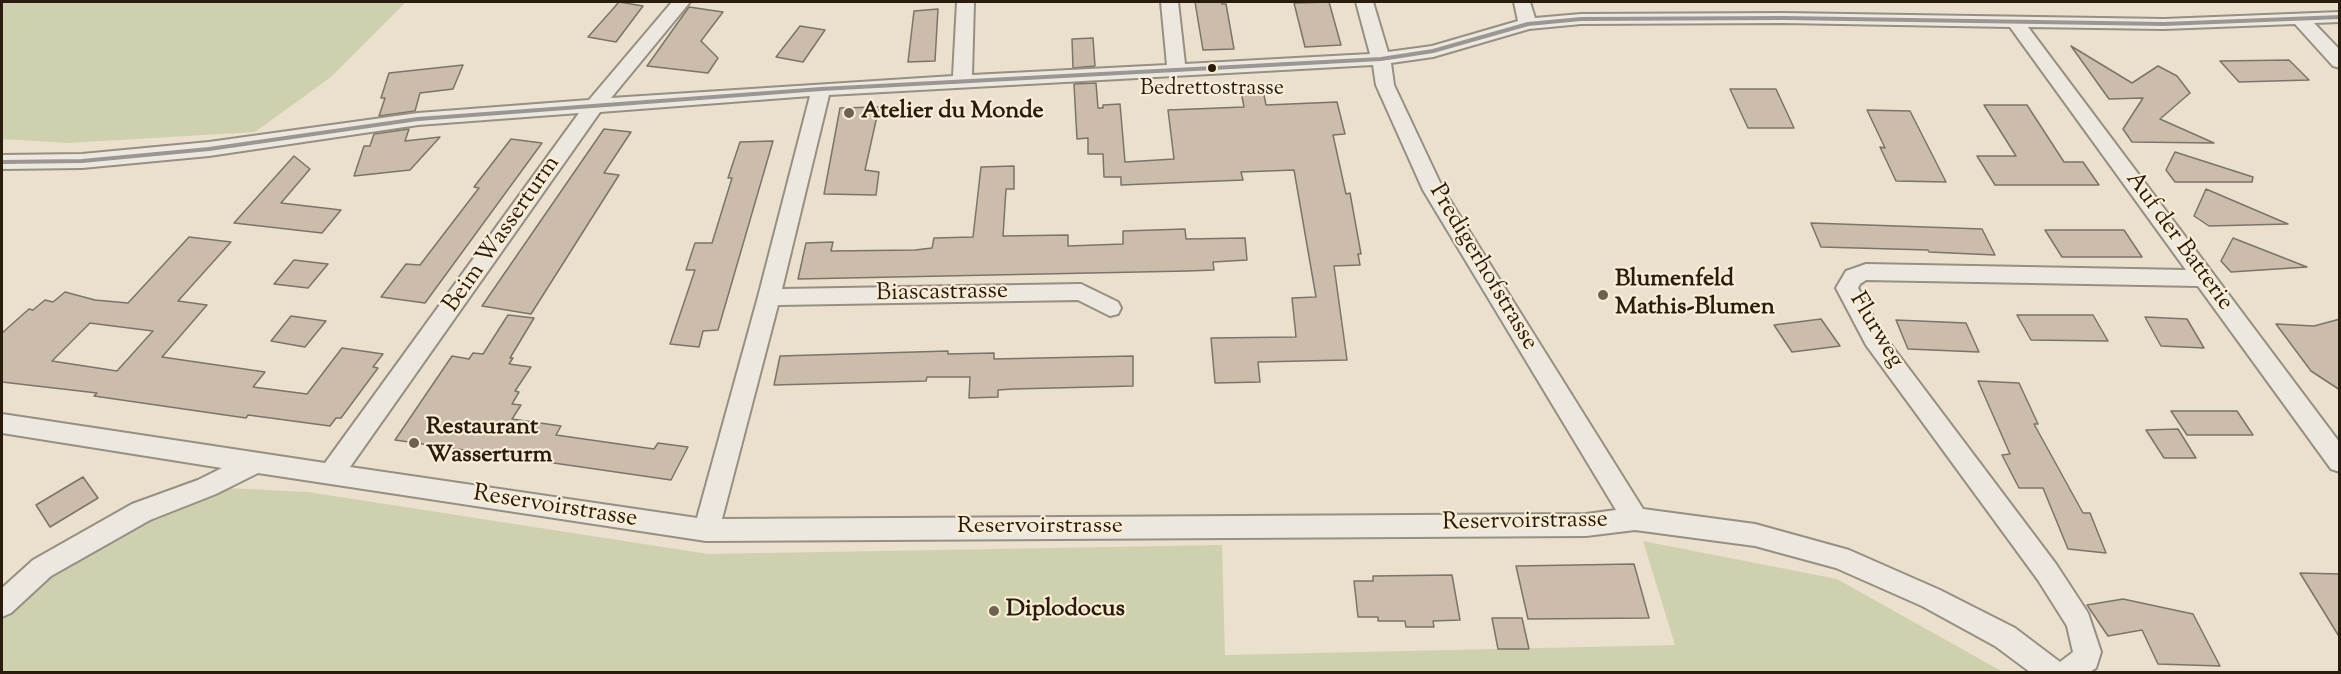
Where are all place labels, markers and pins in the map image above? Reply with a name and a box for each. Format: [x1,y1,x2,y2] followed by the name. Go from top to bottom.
[1206,62,1218,74] marker: Bedrettostrasse
[1140,77,1284,103] place label: Bedrettostrasse
[861,99,1044,127] place label: Atelier du Monde
[842,106,856,120] marker: Atelier du Monde
[1615,267,1775,323] place label: Blumenfeld Mathis-Blumen
[1596,288,1610,302] marker: Blumenfeld Mathis-Blumen
[426,415,552,471] place label: Restaurant Wasserturm
[407,436,421,450] marker: Restaurant Wasserturm
[1006,597,1125,625] place label: Diplodocus
[987,604,1001,618] marker: Diplodocus

